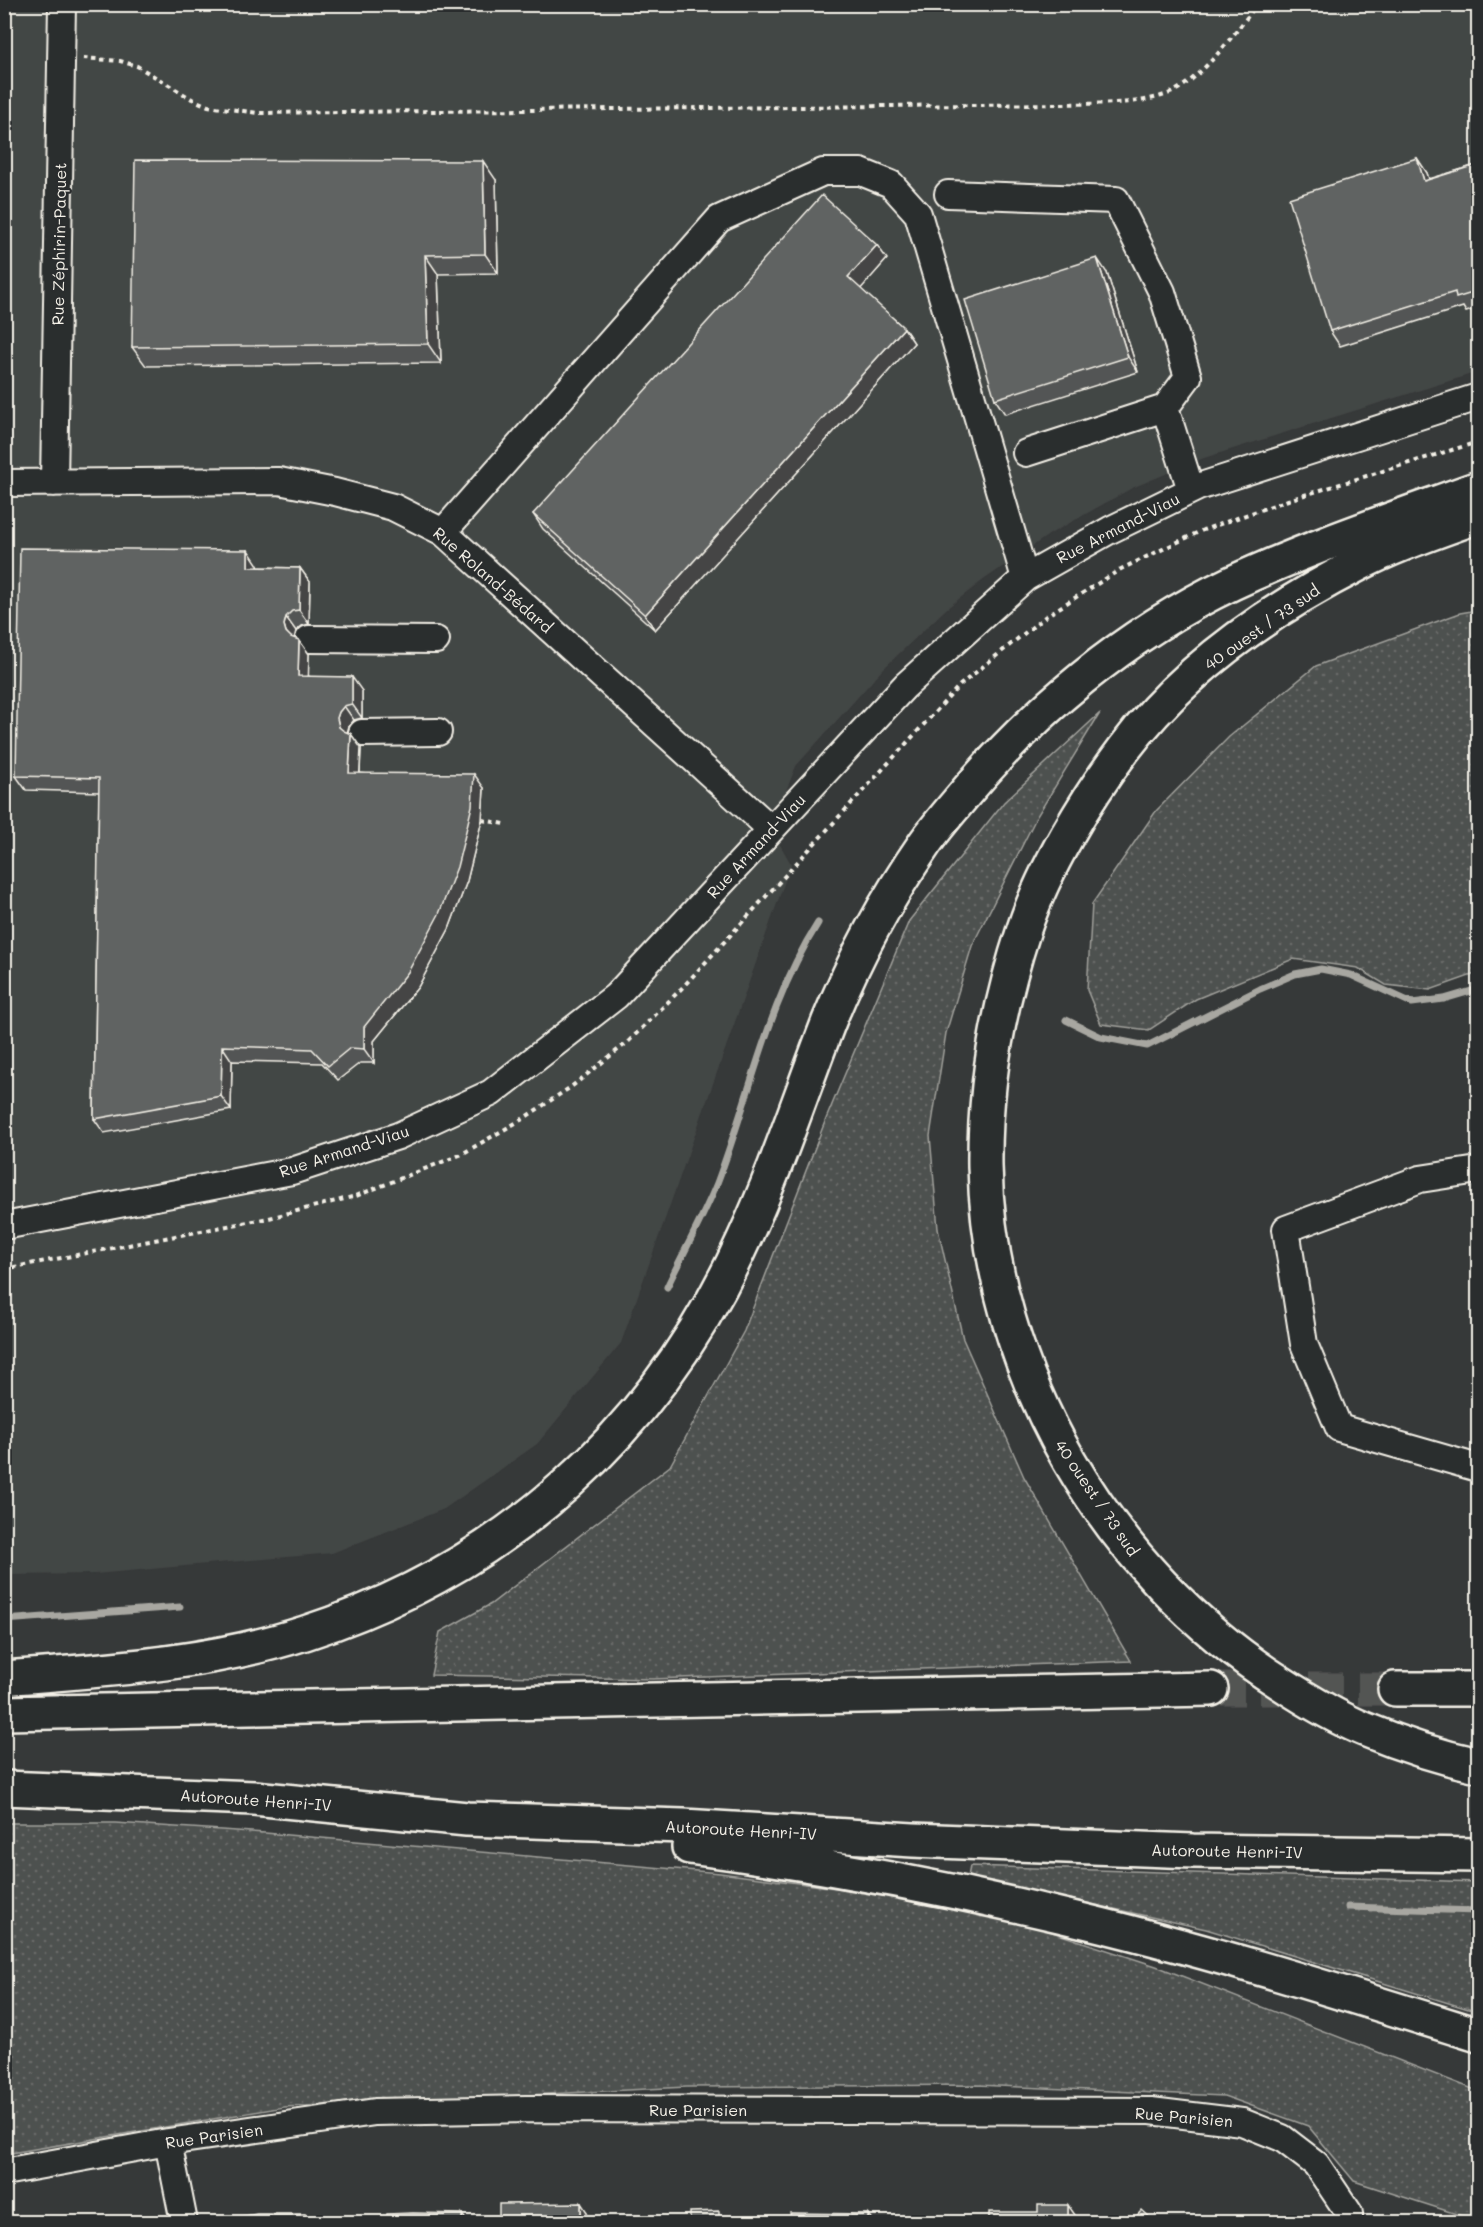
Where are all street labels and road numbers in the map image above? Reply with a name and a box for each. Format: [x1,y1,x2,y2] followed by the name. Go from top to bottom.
[47,162,70,326] street label: Rue Zéphirin-Paquet
[1053,487,1183,568] street label: Rue Armand-Viau
[429,522,557,637] street label: Rue Roland-Bédard
[1200,579,1323,674] street label: 40 ouest / 73 sud
[702,789,810,902] street label: Rue Armand-Viau
[276,1120,412,1181] street label: Rue Armand-Viau
[1051,1435,1144,1560] street label: 40 ouest / 73 sud
[180,1784,333,1815] street label: Autoroute Henri-IV
[665,1815,817,1844] street label: Autoroute Henri-IV
[1151,1839,1303,1862] street label: Autoroute Henri-IV
[649,2099,747,2120] street label: Rue Parisien
[1134,2102,1234,2131] street label: Rue Parisien
[164,2118,264,2153] street label: Rue Parisien

